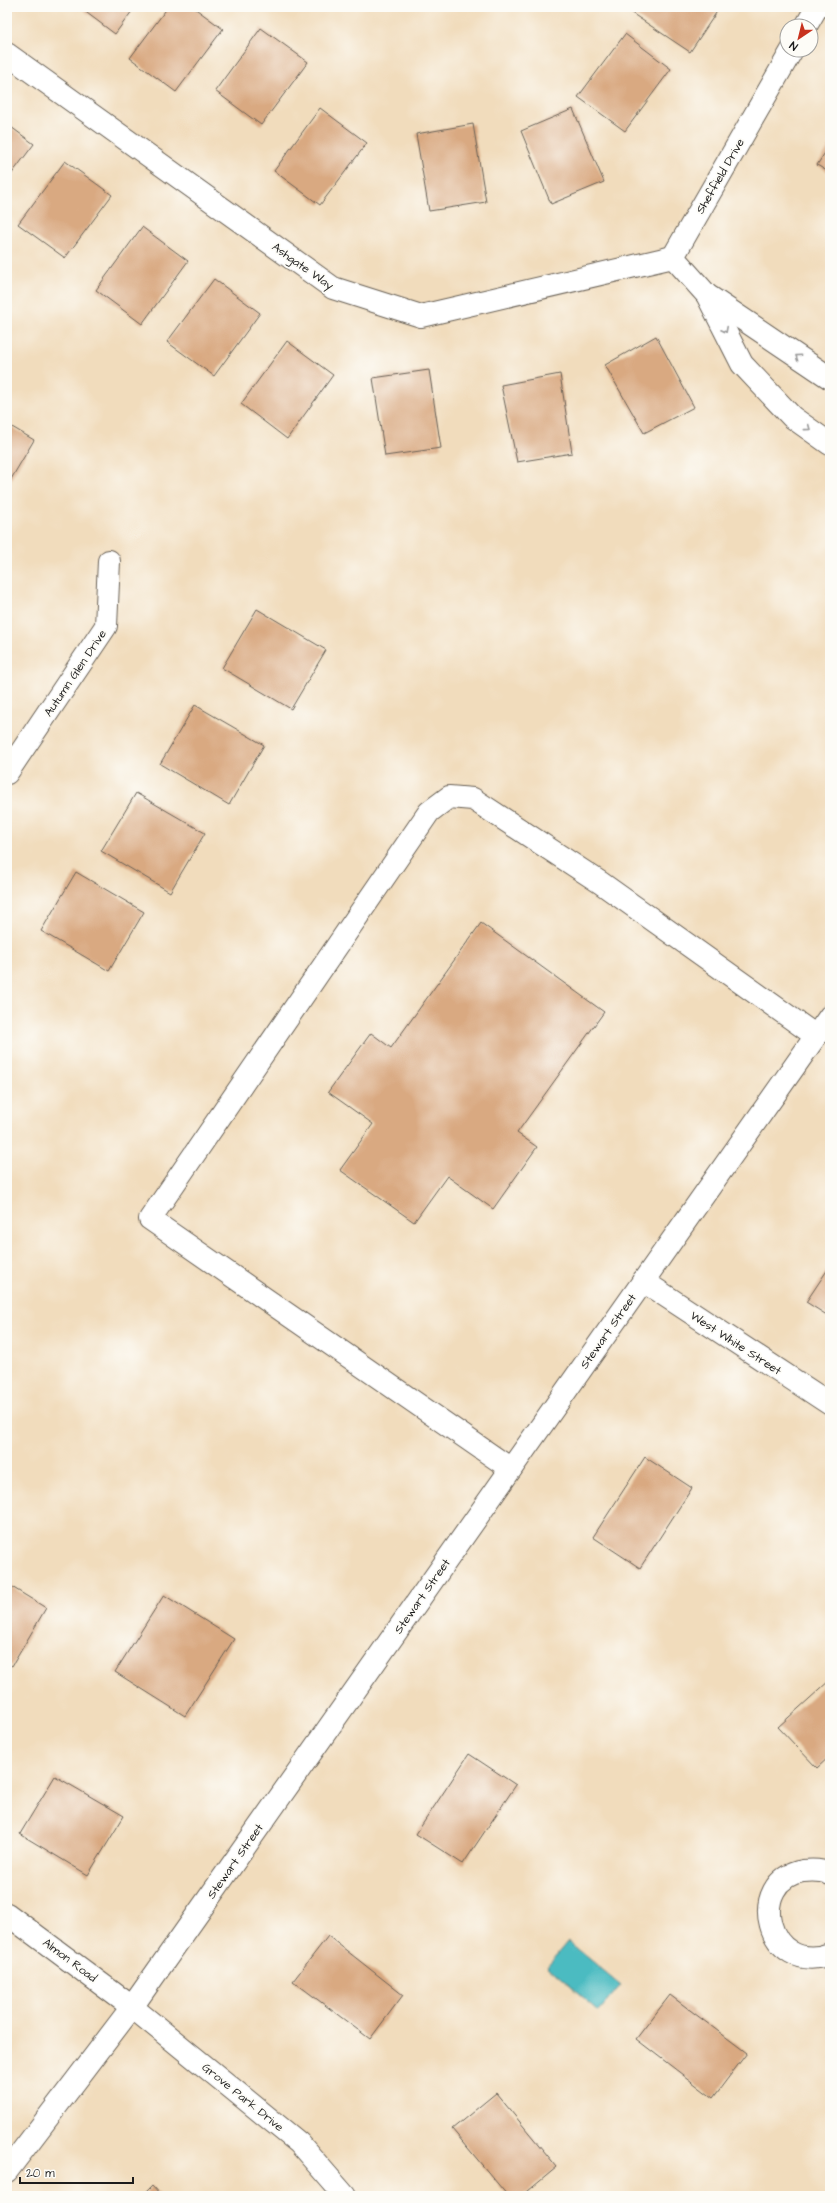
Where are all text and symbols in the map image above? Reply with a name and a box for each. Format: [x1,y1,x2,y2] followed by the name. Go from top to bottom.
[779,18,819,58] north arrow
[786,38,801,54] text: N
[692,135,749,217] street label: Sheffield Drive
[268,239,337,295] street label: Ashgate Way
[720,326,728,333] one-way arrow
[795,355,802,362] one-way arrow
[803,423,810,430] one-way arrow
[40,626,111,720] street label: Autumn Glen Drive
[576,1290,641,1372] street label: Stewart Street
[687,1308,785,1379] street label: West White Street
[390,1555,455,1637] street label: Stewart Street
[203,1820,268,1902] street label: Stewart Street
[39,1934,100,1986] street label: Almon Road
[198,2059,288,2136] street label: Grove Park Drive
[20,2159,133,2185] scale bar
[26,2165,55,2182] text: 20 m

